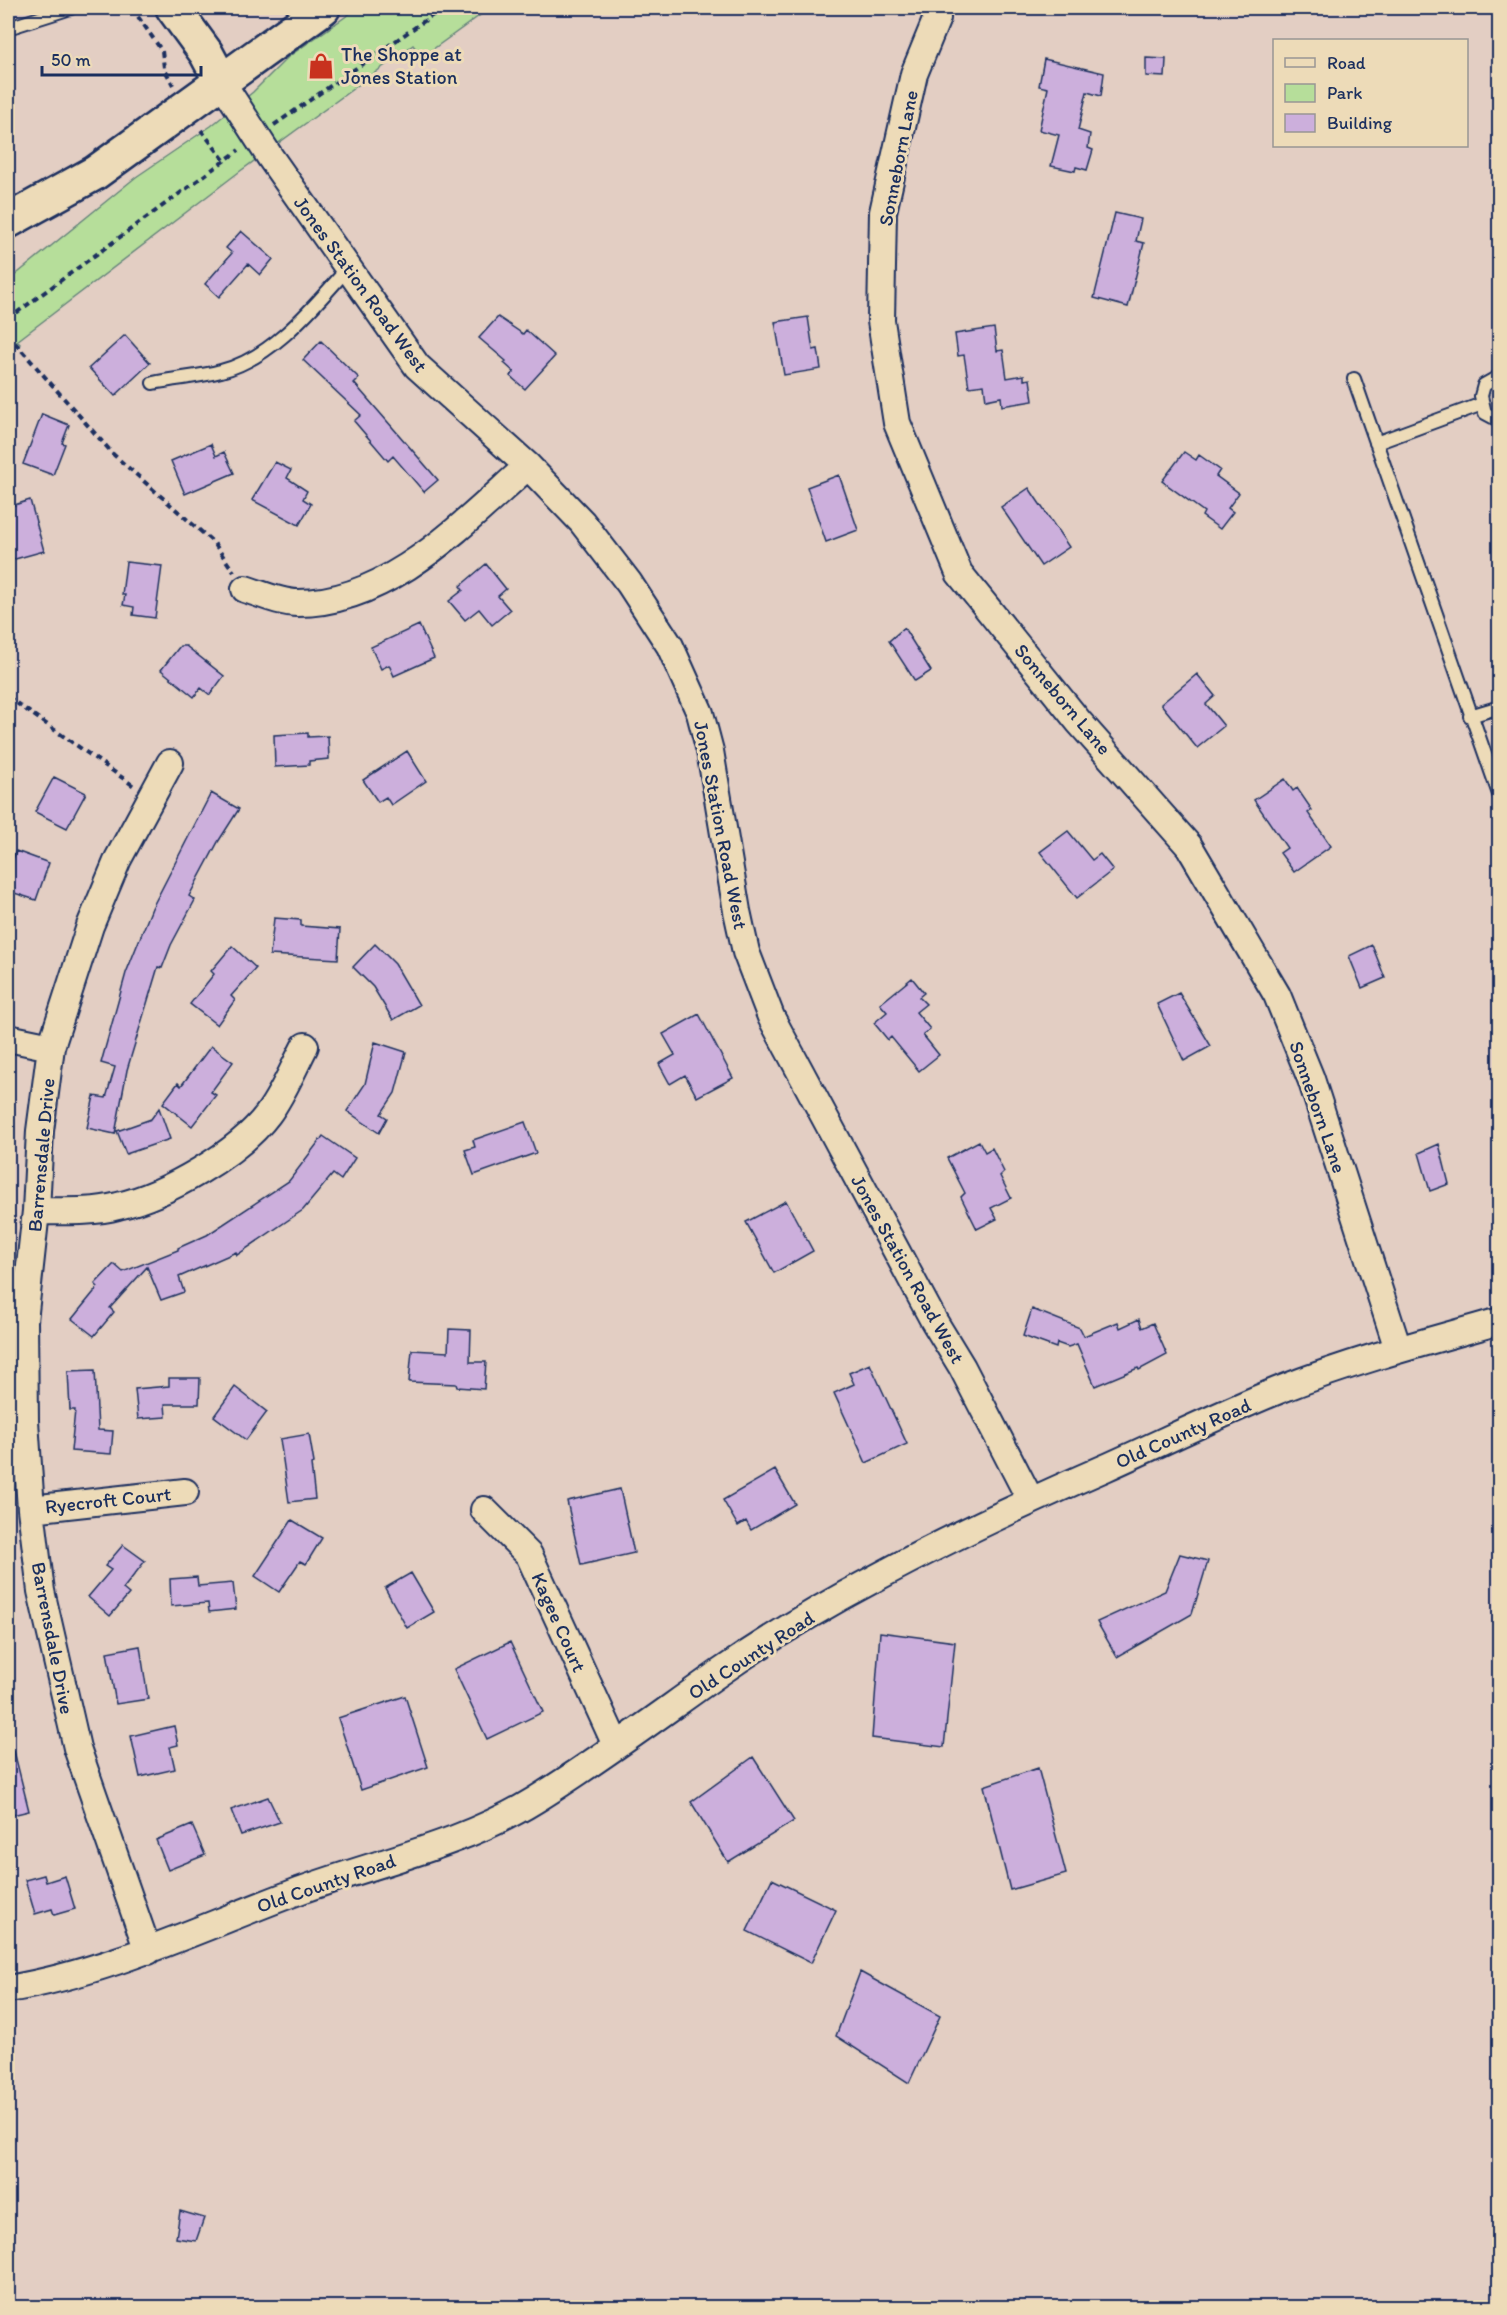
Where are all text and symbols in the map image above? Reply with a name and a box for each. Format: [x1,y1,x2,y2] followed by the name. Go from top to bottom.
[42,39,201,77] scale bar
[1273,39,1468,147] legend
[341,42,462,89] place label: The Shoppe at Jones Station
[51,49,91,71] text: 50 m
[306,51,336,81] shop icon: The Shoppe at Jones Station
[1327,52,1366,74] text: Road
[1327,82,1362,104] text: Park
[873,88,923,228] street label: Sonneborn Lane
[1327,112,1393,134] text: Building
[289,191,433,377] street label: Jones Station Road West
[1009,638,1117,760] street label: Sonneborn Lane
[689,719,753,932] street label: Jones Station Road West
[1284,1038,1352,1176] street label: Sonneborn Lane
[22,1077,60,1233] street label: Barrensdale Drive
[846,1170,970,1368] street label: Jones Station Road West
[1112,1392,1255,1474] street label: Old County Road
[44,1481,173,1519] street label: Ryecroft Court
[26,1560,80,1716] street label: Barrensdale Drive
[526,1568,592,1676] street label: Kagee Court
[683,1605,819,1705] street label: Old County Road
[253,1848,399,1918] street label: Old County Road

